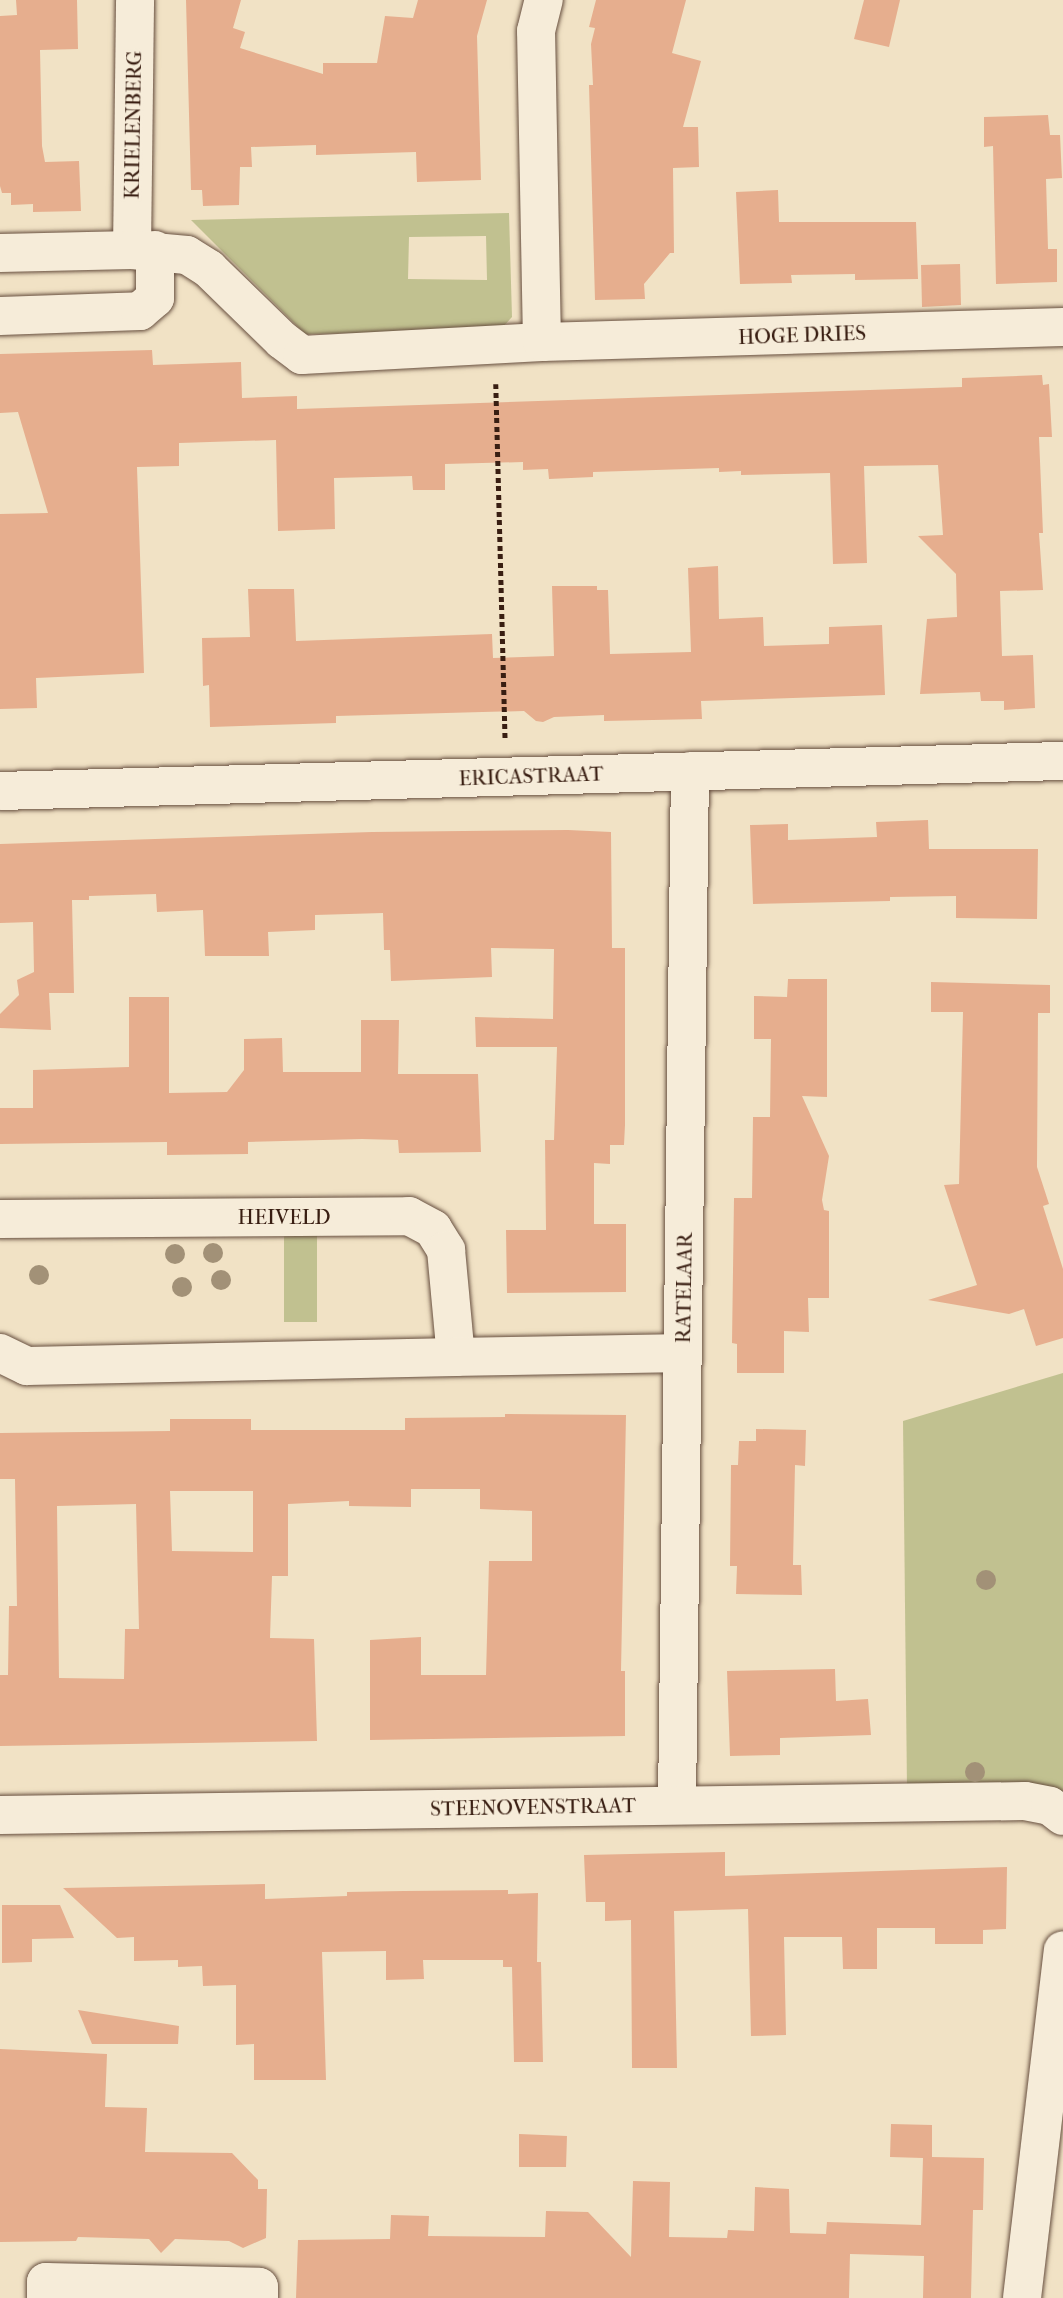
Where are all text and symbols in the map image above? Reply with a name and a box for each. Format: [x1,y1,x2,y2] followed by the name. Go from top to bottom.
[119,50,147,200] street label: KRIELENBERG
[738,320,866,350] street label: HOGE DRIES
[458,761,604,791] street label: ERICASTRAAT
[238,1204,330,1230] street label: HEIVELD
[670,1232,698,1344] street label: RATELAAR
[430,1793,636,1821] street label: STEENOVENSTRAAT

